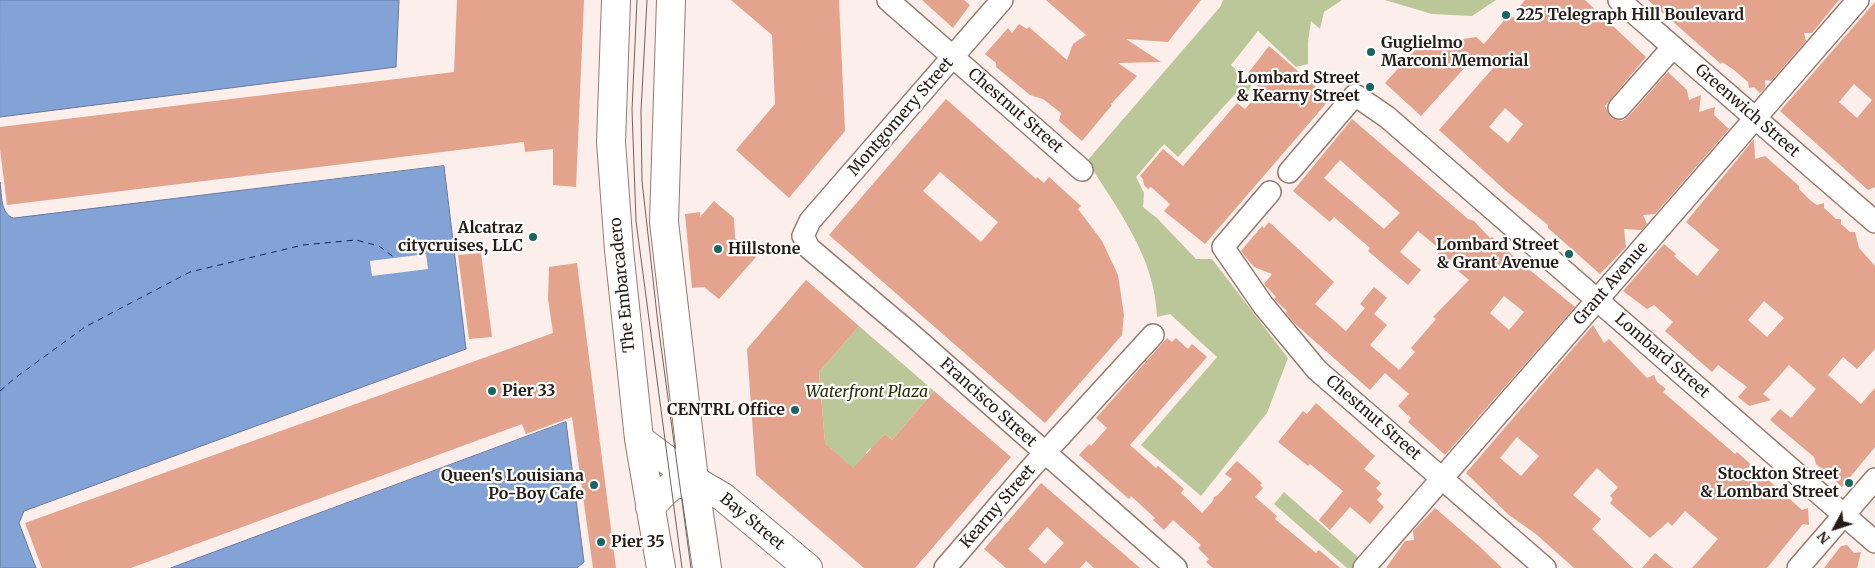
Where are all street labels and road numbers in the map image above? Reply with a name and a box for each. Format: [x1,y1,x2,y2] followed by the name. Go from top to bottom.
[844,54,958,180] street label: Montgomery Street
[1691,60,1803,162] street label: Greenwich Street
[964,65,1066,157] street label: Chestnut Street
[606,217,640,353] street label: The Embarcadero
[1570,239,1652,329] street label: Grant Avenue
[1611,310,1713,402] street label: Lombard Street
[936,355,1040,451] street label: Francisco Street
[1322,372,1424,464] street label: Chestnut Street
[957,461,1039,553] street label: Kearny Street
[716,489,788,555] street label: Bay Street

